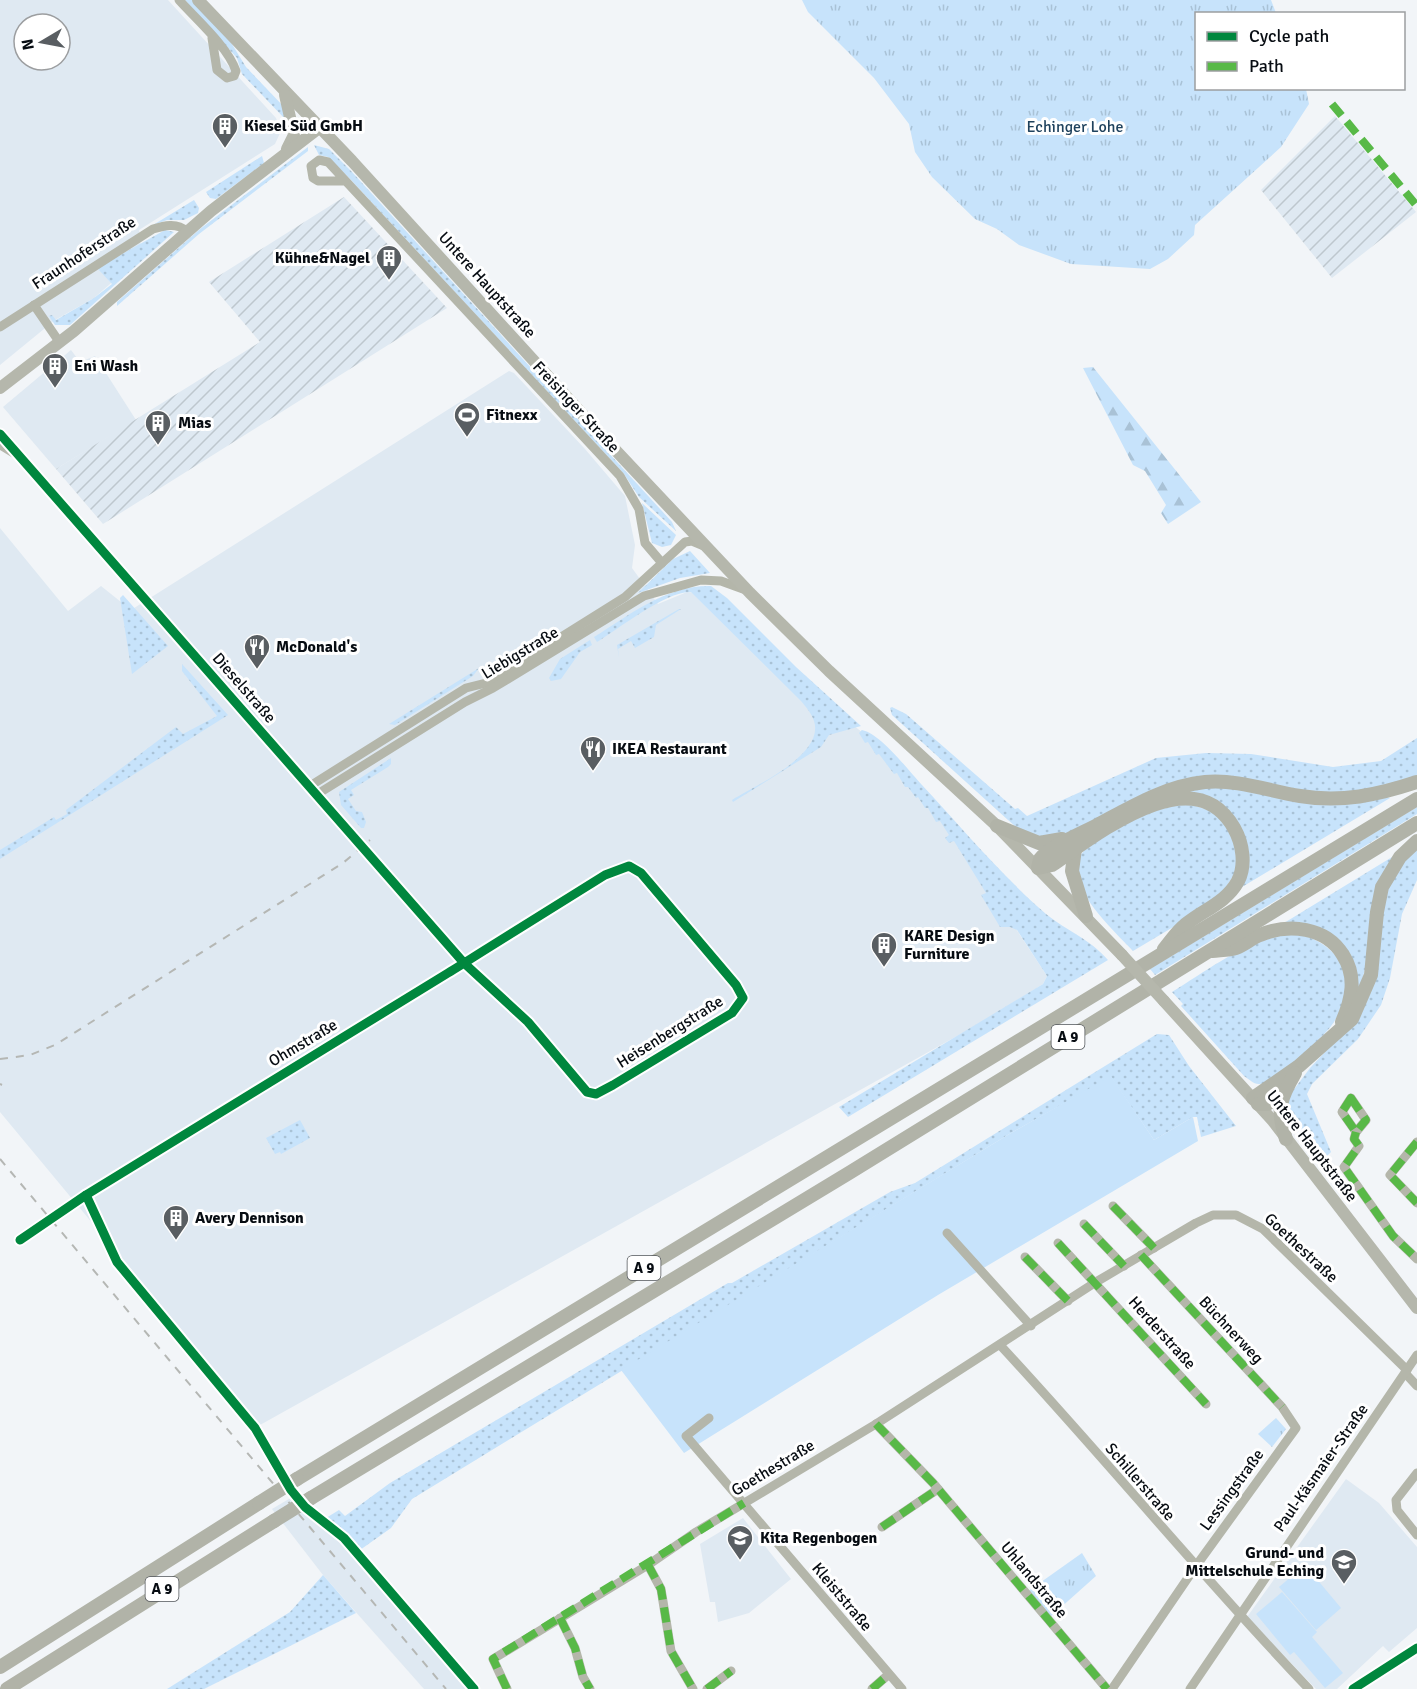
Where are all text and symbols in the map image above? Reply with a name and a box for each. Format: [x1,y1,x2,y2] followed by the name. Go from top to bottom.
[12,12,72,72] north arrow
[1195,12,1405,90] legend
[1249,25,1329,47] text: Cycle path
[17,37,39,52] text: N
[1249,55,1284,77] text: Path
[210,111,240,149] building icon: Kiesel Süd GmbH
[244,116,363,136] place label: Kiesel Süd GmbH
[1026,117,1124,137] park label: Echinger Lohe
[28,212,140,294] street label: Fraunhoferstraße
[434,228,540,342] street label: Untere Hauptstraße
[374,243,404,281] building icon: Kühne&Nagel
[275,248,370,268] place label: Kühne&Nagel
[40,351,70,389] building icon: Eni Wash
[74,356,138,376] place label: Eni Wash
[528,357,624,457] street label: Freisinger Straße
[452,400,482,438] sports icon: Fitnexx
[486,405,538,425] place label: Fitnexx
[143,408,173,446] building icon: Mias
[178,413,211,433] place label: Mias
[478,622,562,684] street label: Liebigstraße
[242,632,272,670] restaurant icon: McDonald's
[276,637,357,657] place label: McDonald's
[208,649,280,727] street label: Dieselstraße
[578,734,608,772] restaurant icon: IKEA Restaurant
[612,739,727,759] place label: IKEA Restaurant
[904,926,995,964] place label: KARE Design Furniture
[869,930,899,968] building icon: KARE Design Furniture
[613,991,727,1073] street label: Heisenbergstraße
[265,1015,341,1071] street label: Ohmstraße
[1052,1025,1084,1049] road number: A 9
[1262,1086,1362,1206] street label: Untere Hauptstraße
[161,1203,191,1241] building icon: Avery Dennison
[195,1208,304,1228] place label: Avery Dennison
[1260,1209,1342,1287] street label: Goethestraße
[628,1256,660,1280] road number: A 9
[1124,1292,1200,1374] street label: Herderstraße
[1195,1292,1267,1368] street label: Büchnerweg
[1269,1400,1373,1536] street label: Paul-Käsmaier-Straße
[728,1435,818,1501] street label: Goethestraße
[1101,1439,1179,1525] street label: Schillerstraße
[1196,1445,1268,1535] street label: Lessingstraße
[725,1523,755,1561] school or university icon: Kita Regenbogen
[760,1528,878,1548] place label: Kita Regenbogen
[996,1538,1072,1622] street label: Uhlandstraße
[1185,1543,1324,1581] place label: Grund- und Mittelschule Eching
[1329,1547,1359,1585] school or university icon: Grund- und Mittelschule Eching
[807,1559,877,1635] street label: Kleiststraße
[146,1577,178,1601] road number: A 9

